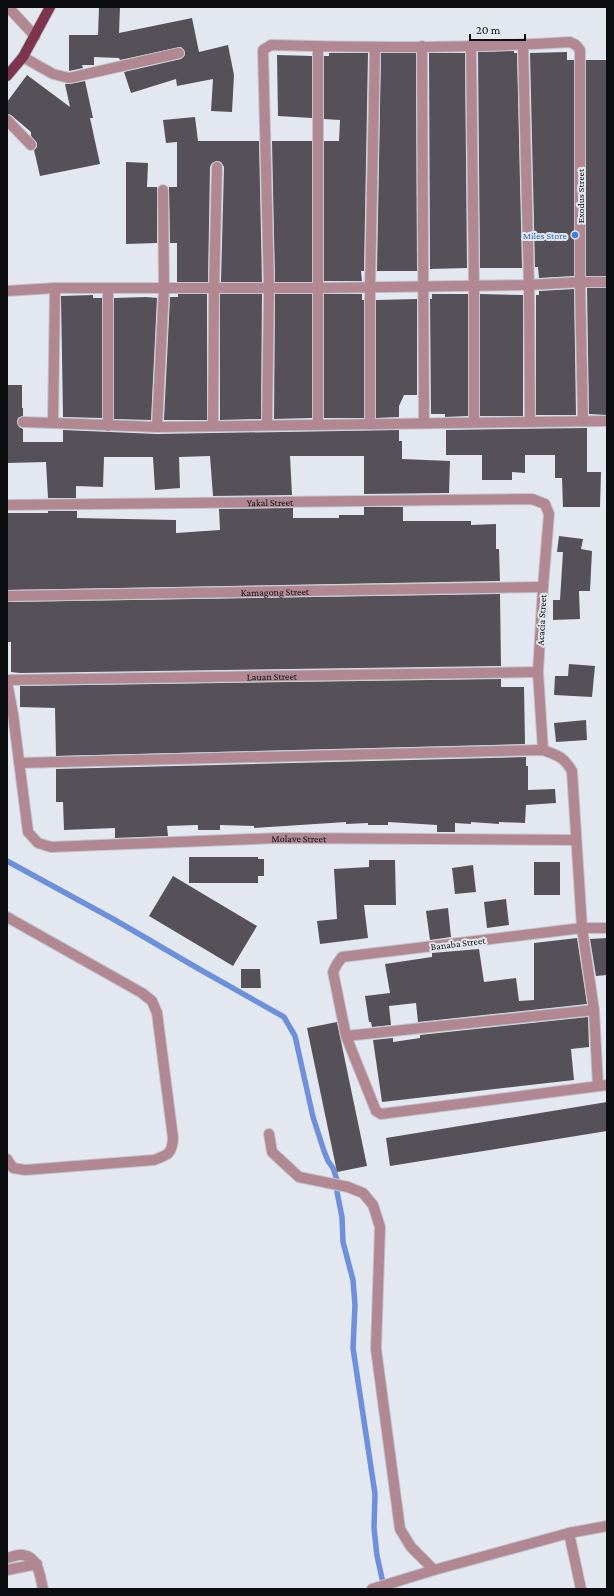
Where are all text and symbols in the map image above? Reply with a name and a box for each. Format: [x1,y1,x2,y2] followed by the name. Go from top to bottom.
[470,16,525,42] scale bar
[476,23,501,37] text: 20 m
[575,168,586,223] street label: Exodus Street
[523,230,568,241] place label: Miles Store
[570,230,580,240] marker: Miles Store
[247,497,294,508] street label: Yakal Street
[241,586,310,598] street label: Kamagong Street
[535,594,548,646] street label: Acacia Street
[247,671,298,682] street label: Lauan Street
[271,833,327,844] street label: Molave Street
[430,935,487,952] street label: Banaba Street

